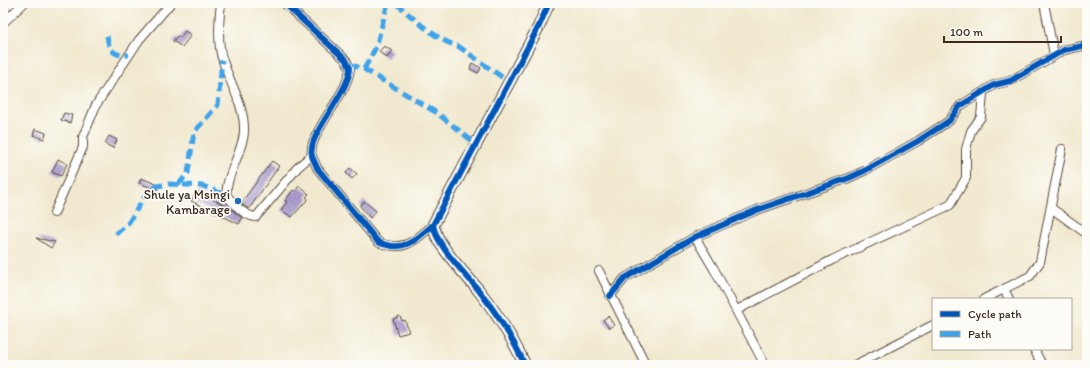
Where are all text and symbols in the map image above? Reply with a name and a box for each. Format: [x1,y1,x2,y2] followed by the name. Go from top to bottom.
[944,18,1061,44] scale bar
[950,25,983,39] text: 100 m
[144,187,230,217] place label: Shule ya Msingi Kambarage
[233,196,243,206] marker: Shule ya Msingi Kambarage
[932,298,1072,350] legend
[968,307,1022,321] text: Cycle path
[968,327,991,341] text: Path

